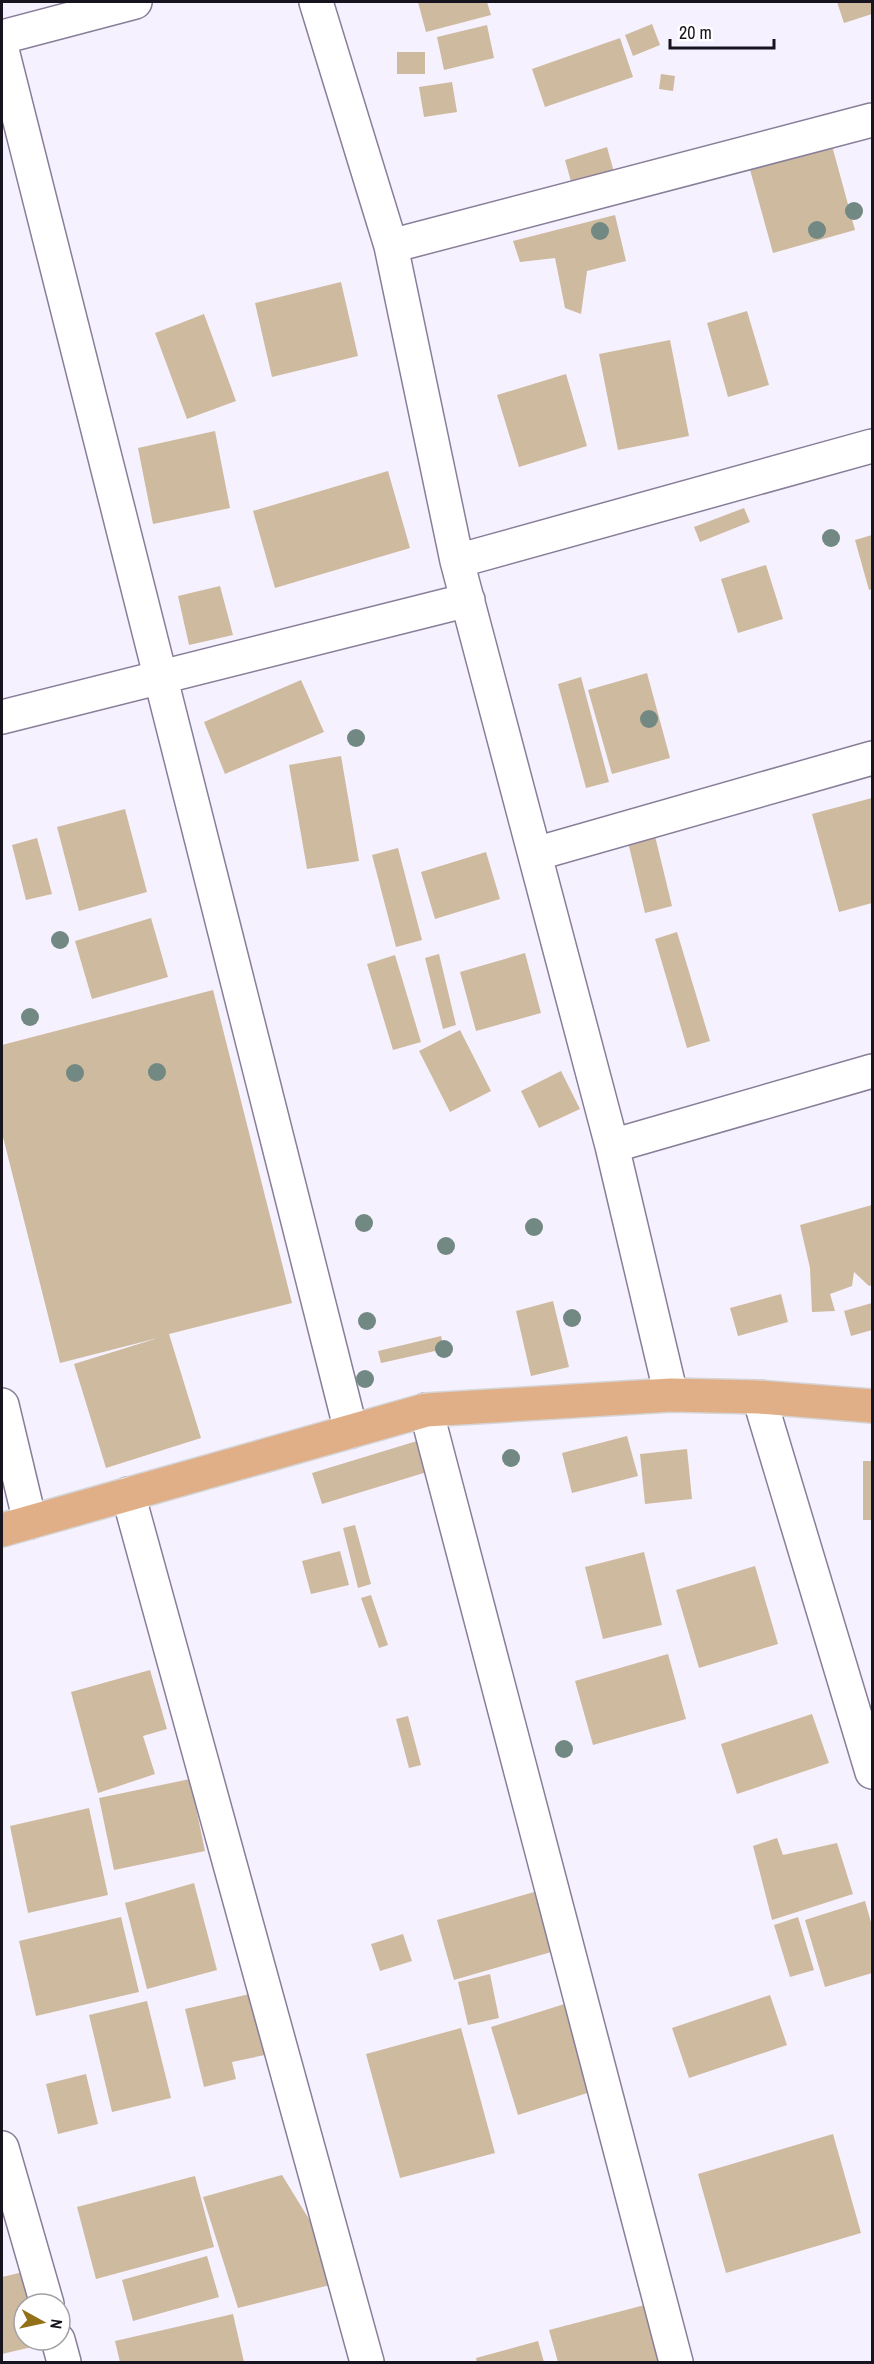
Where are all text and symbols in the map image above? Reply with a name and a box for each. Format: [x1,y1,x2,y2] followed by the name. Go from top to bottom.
[670,12,774,50] scale bar
[679,20,712,45] text: 20 m
[12,2292,72,2352] north arrow
[45,2318,68,2330] text: N

